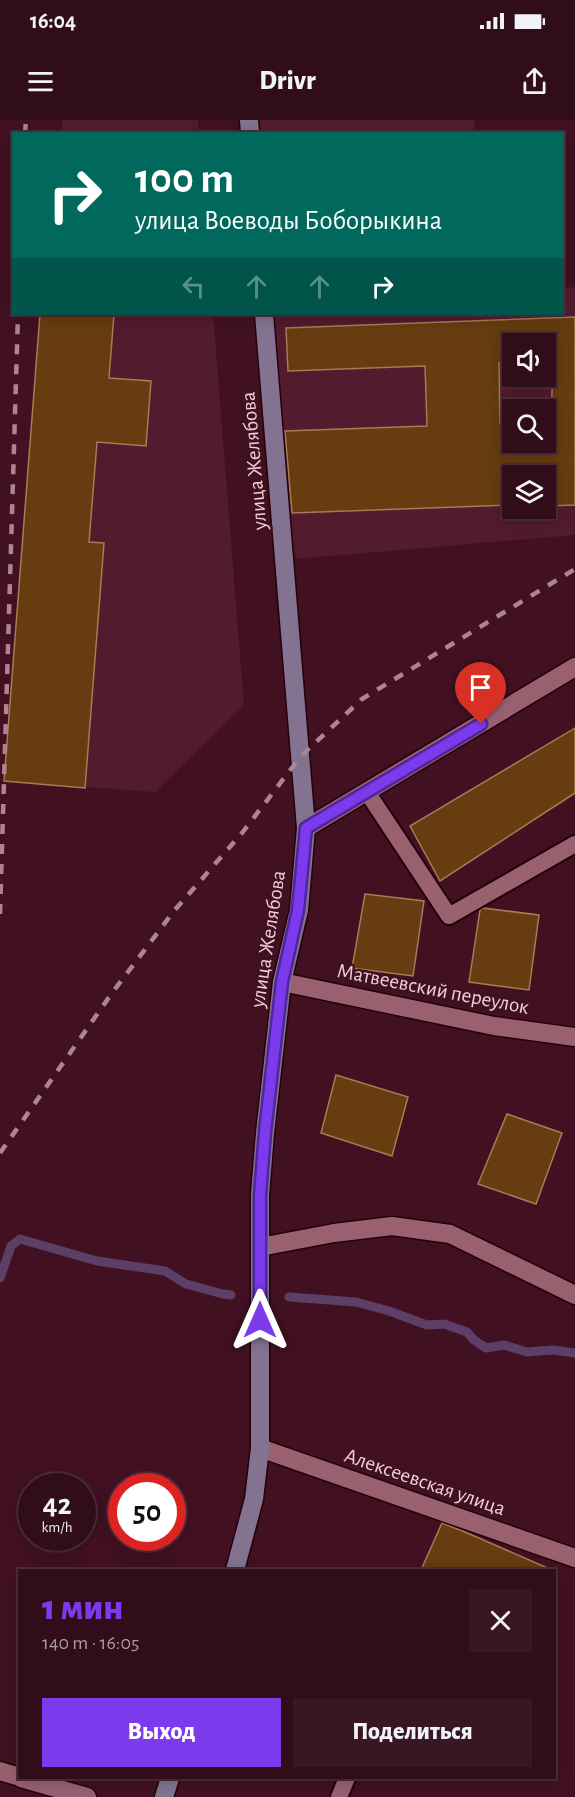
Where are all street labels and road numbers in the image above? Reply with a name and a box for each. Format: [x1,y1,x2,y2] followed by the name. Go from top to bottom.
[237,391,271,532] street label: улица Желябова
[247,868,289,1010] street label: улица Желябова
[335,960,531,1018] street label: Матвеевский переулок
[342,1445,509,1520] street label: Алексеевская улица

